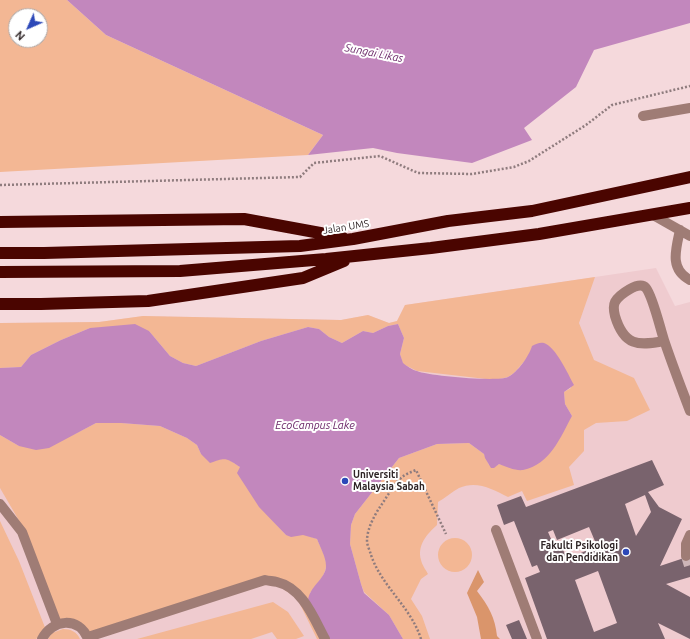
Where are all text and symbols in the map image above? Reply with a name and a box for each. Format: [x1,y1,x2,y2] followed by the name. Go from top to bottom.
[8,8,48,48] north arrow
[13,29,27,43] text: N
[344,41,404,65] water label: Sungai Likas
[322,217,370,237] street label: Jalan UMS
[275,418,355,432] water label: EcoCampus Lake
[353,469,425,492] place label: Universiti Malaysia Sabah
[340,476,350,486] marker: Universiti Malaysia Sabah
[540,540,618,564] place label: Fakulti Psikologi dan Pendidikan
[621,547,631,557] marker: Fakulti Psikologi dan Pendidikan

